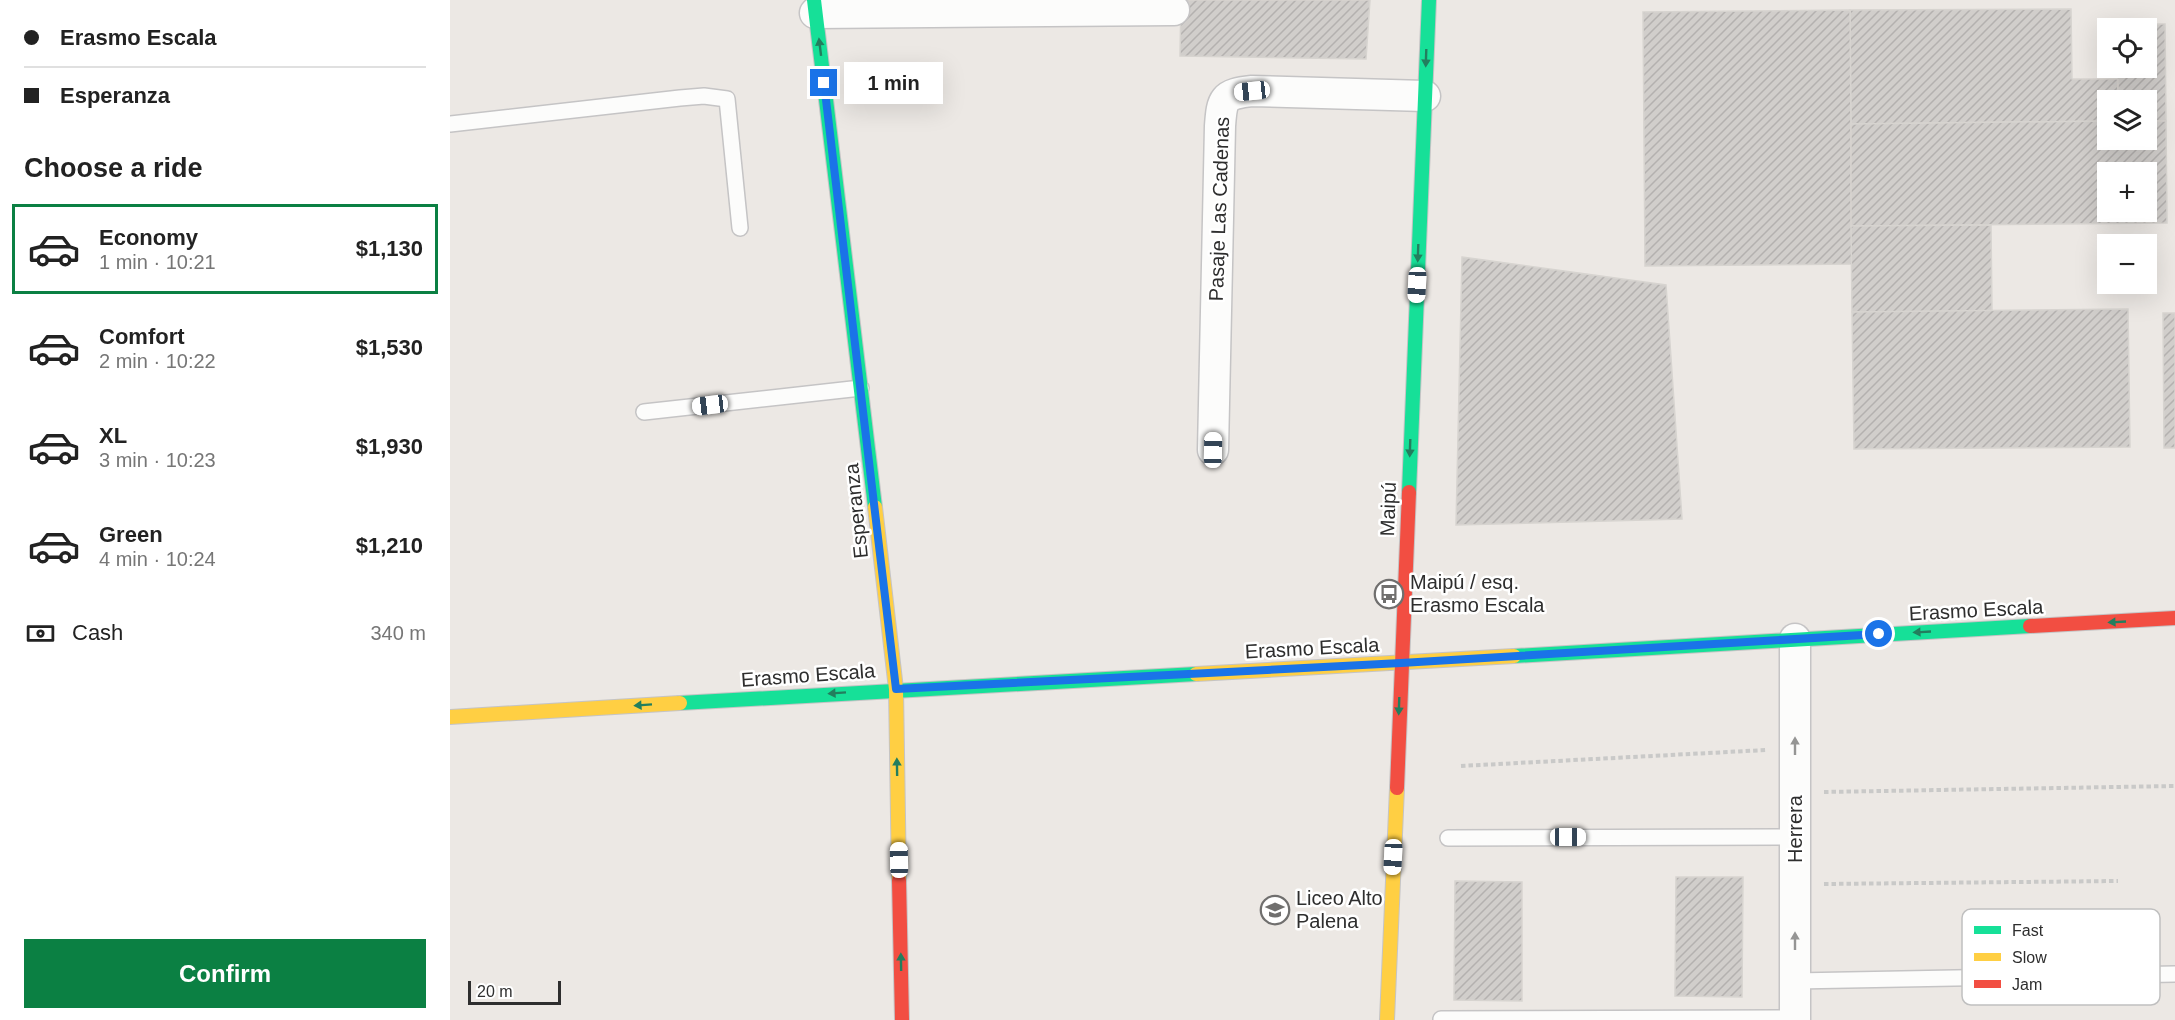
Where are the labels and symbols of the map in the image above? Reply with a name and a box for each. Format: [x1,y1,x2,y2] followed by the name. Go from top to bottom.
[815,37,824,56] one-way arrow
[1422,49,1431,68] one-way arrow
[845,62,944,104] callout: 1 min
[810,69,837,96] route end
[1233,80,1271,102] car
[1205,116,1233,302] street label: Pasaje Las Cadenas
[1413,244,1423,263] one-way arrow
[1407,267,1427,303] car
[691,394,729,416] car
[1204,432,1222,468] car
[1405,439,1415,458] one-way arrow
[840,461,872,560] street label: Esperanza
[1376,481,1400,537] street label: Maipú
[1410,571,1545,616] place label: Maipú / esq. Erasmo Escala
[1373,578,1405,610] bus stop icon: Maipú / esq. Erasmo Escala
[1908,595,2045,625] street label: Erasmo Escala
[2107,617,2126,626] one-way arrow
[1865,620,1892,647] route start
[1912,628,1931,637] one-way arrow
[1244,633,1381,663] street label: Erasmo Escala
[740,659,877,691] street label: Erasmo Escala
[828,688,847,698] one-way arrow
[1395,696,1404,715] one-way arrow
[633,700,652,710] one-way arrow
[1790,736,1800,755] one-way arrow
[892,757,902,776] one-way arrow
[1784,794,1806,863] street label: Herrera
[1550,828,1586,846] car
[1383,839,1403,875] car
[890,842,908,878] car
[1296,887,1383,932] place label: Liceo Alto Palena
[1259,894,1291,926] school or university icon: Liceo Alto Palena
[1962,909,2160,1005] legend
[2012,922,2044,939] text: Fast
[1790,931,1800,950] one-way arrow
[2012,949,2047,966] text: Slow
[896,952,906,971] one-way arrow
[2012,976,2042,993] text: Jam
[468,978,561,1006] scale bar

